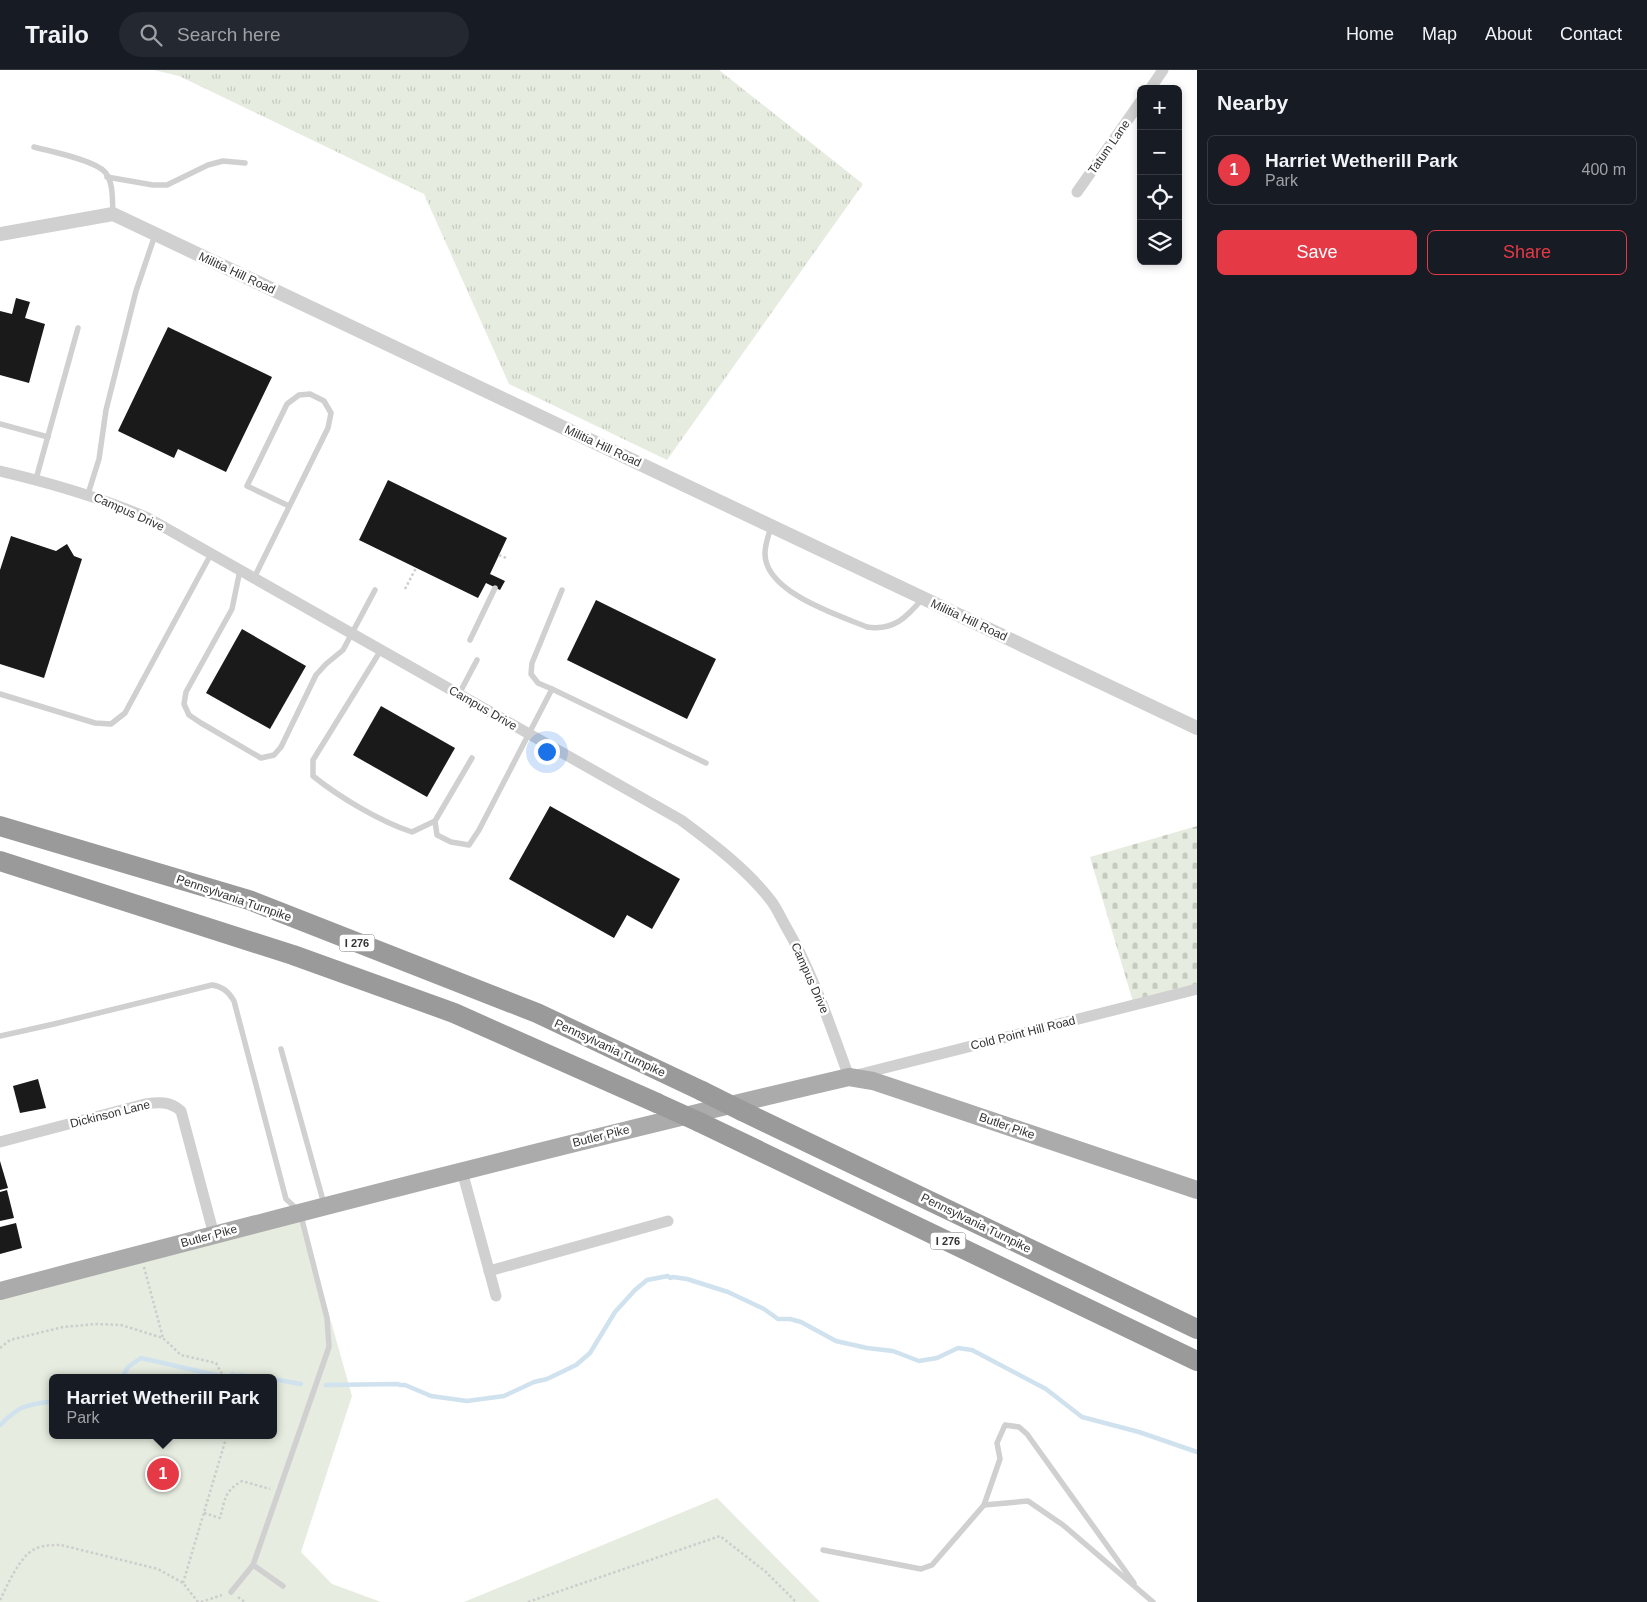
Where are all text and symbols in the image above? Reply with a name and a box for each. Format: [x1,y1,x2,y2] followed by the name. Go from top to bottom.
[119,12,469,57] search box
[25,21,89,48] text: Trailo
[137,21,165,49] icon: search
[177,24,281,45] text: Search here
[1346,24,1394,44] text: Home
[1422,24,1457,44] text: Map
[1485,24,1532,44] text: About
[1560,24,1622,44] text: Contact
[1137,85,1182,265] map controls
[1137,85,1182,130] button: +
[1217,91,1288,114] text: Nearby
[1085,117,1133,177] street label: Tatum Lane
[1137,130,1182,175] button: −
[1265,150,1458,171] text: Harriet Wetherill Park
[1230,161,1238,178] text: 1
[1582,161,1626,178] text: 400 m
[1265,172,1298,189] text: Park
[1137,175,1182,220] button: locate
[1137,220,1182,265] button: layers
[1217,230,1417,275] button: Save
[1427,230,1627,275] button: Share
[197,249,277,297] street label: Militia Hill Road
[563,422,643,470] street label: Militia Hill Road
[91,490,167,534] street label: Campus Drive
[929,596,1009,644] street label: Militia Hill Road
[447,683,520,733] street label: Campus Drive
[534,739,560,765] your location
[175,872,294,924] street label: Pennsylvania Turnpike
[340,934,374,951] road number: I 276
[788,940,832,1016] street label: Campus Drive
[969,1013,1077,1053] street label: Cold Point Hill Road
[552,1016,668,1080] street label: Pennsylvania Turnpike
[68,1097,152,1131] street label: Dickinson Lane
[977,1110,1037,1142] street label: Butler Pike
[571,1122,631,1150] street label: Butler Pike
[919,1190,1034,1256] street label: Pennsylvania Turnpike
[179,1222,239,1250] street label: Butler Pike
[930,1232,966,1250] road number: I 276
[49,1374,277,1439] popup
[67,1387,259,1408] text: Harriet Wetherill Park
[67,1409,99,1426] text: Park
[147,1455,179,1493] pin: 1

